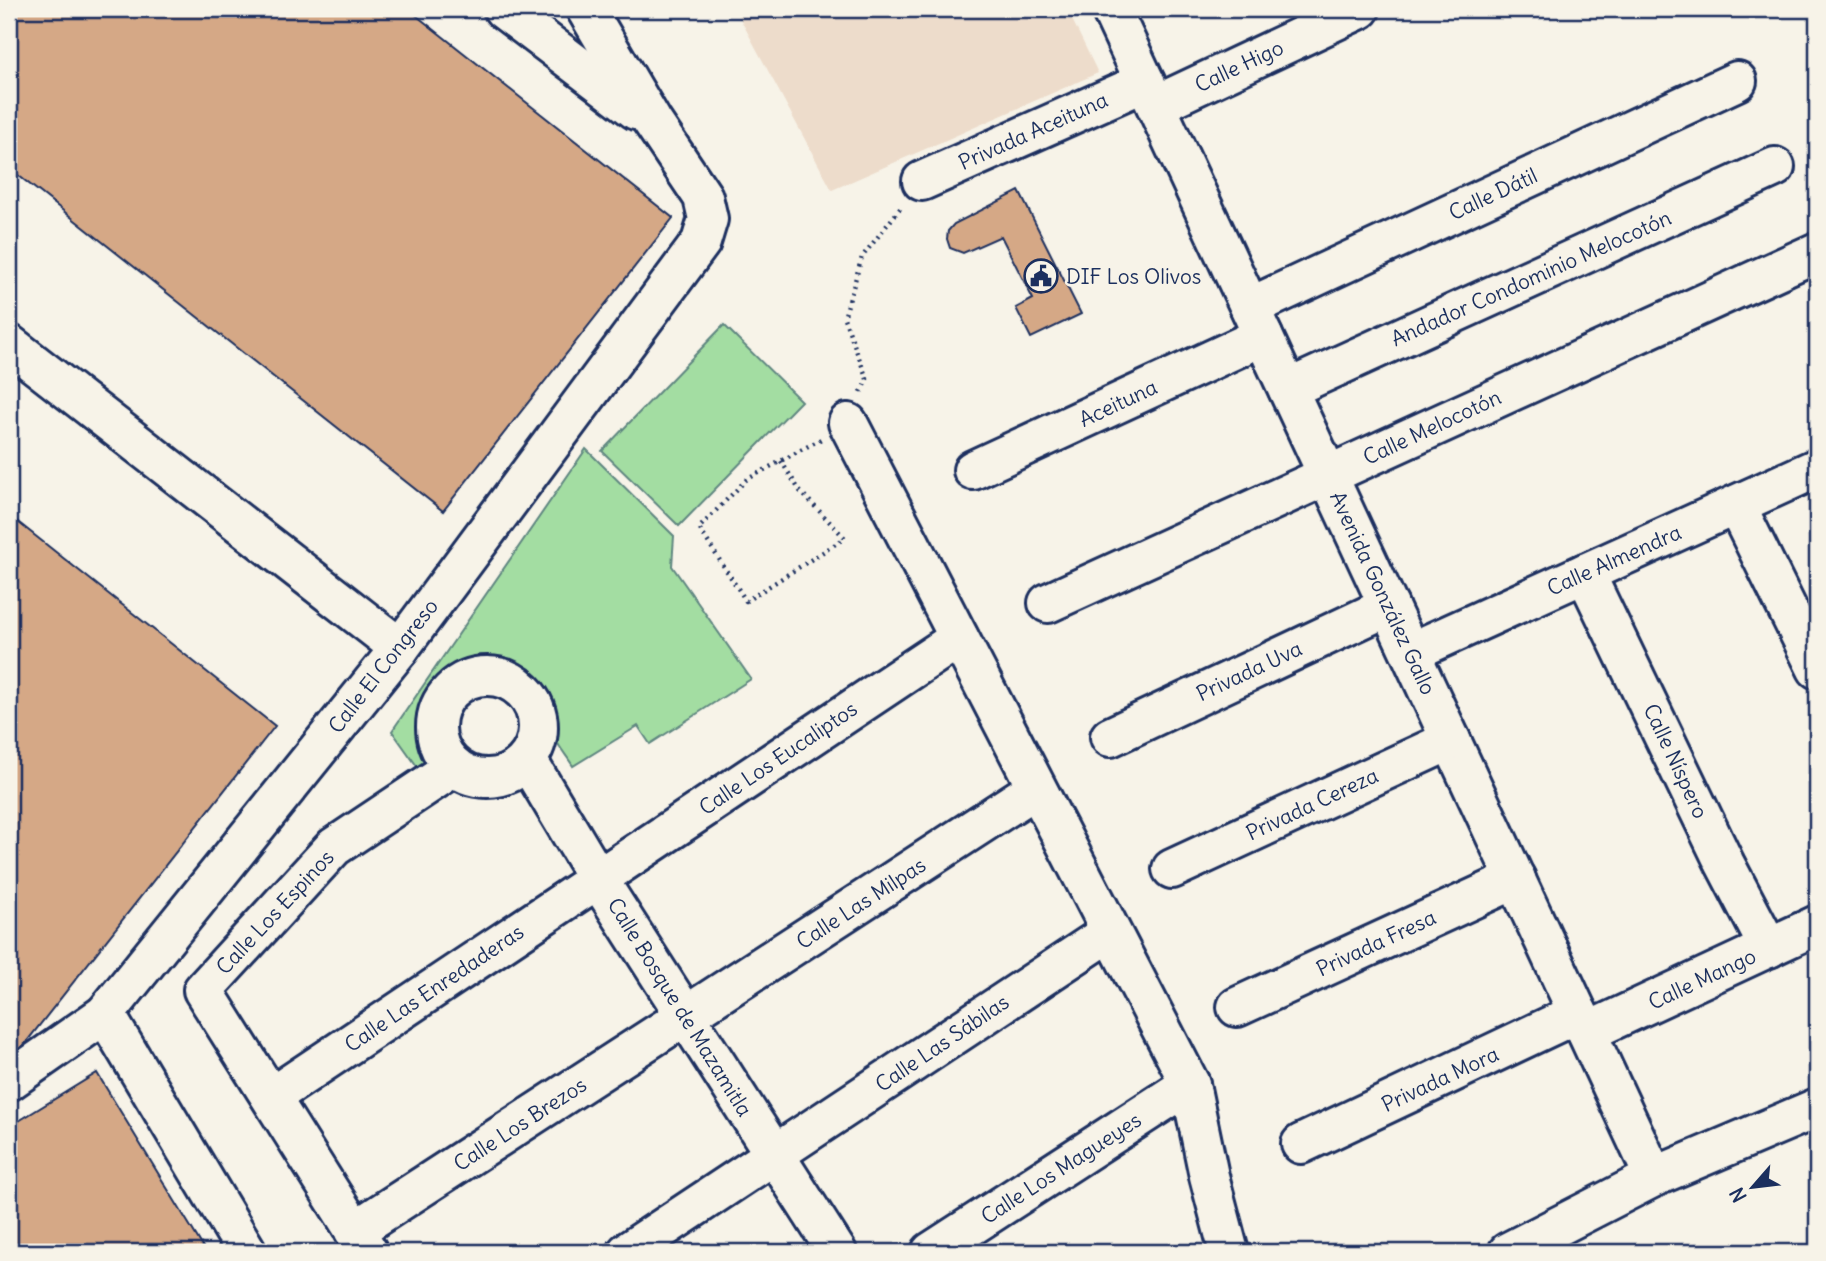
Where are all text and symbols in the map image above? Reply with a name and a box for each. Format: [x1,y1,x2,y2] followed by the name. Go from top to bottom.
[1190,34,1288,98] street label: Calle Higo
[954,86,1112,176] street label: Privada Aceituna
[1444,162,1542,226] street label: Calle Dátil
[1387,204,1675,352] street label: Andador Condominio Melocotón
[1022,257,1060,295] public building icon: DIF Los Olivos
[1066,263,1201,290] place label: DIF Los Olivos
[1075,373,1161,433] street label: Aceituna
[1359,383,1505,471] street label: Calle Melocotón
[1324,487,1442,699] street label: Avenida González Gallo
[1543,518,1685,602] street label: Calle Almendra
[322,593,444,739] street label: Calle El Congreso
[1192,635,1306,707] street label: Privada Uva
[694,695,862,821] street label: Calle Los Eucaliptos
[1638,699,1714,823] street label: Calle Níspero
[1242,762,1382,846] street label: Privada Cereza
[210,844,340,980] street label: Calle Los Espinos
[791,851,931,955] street label: Calle Las Milpas
[602,893,758,1121] street label: Calle Bosque de Mazamitla
[1312,903,1440,983] street label: Privada Fresa
[339,918,529,1058] street label: Calle Las Enredaderas
[1644,942,1760,1016] street label: Calle Mango
[870,988,1014,1098] street label: Calle Las Sábilas
[1377,1040,1503,1118] street label: Privada Mora
[448,1071,592,1177] street label: Calle Los Brezos
[976,1106,1146,1230] street label: Calle Los Magueyes
[1717,1152,1787,1222] north arrow
[1724,1184,1752,1206] text: N

